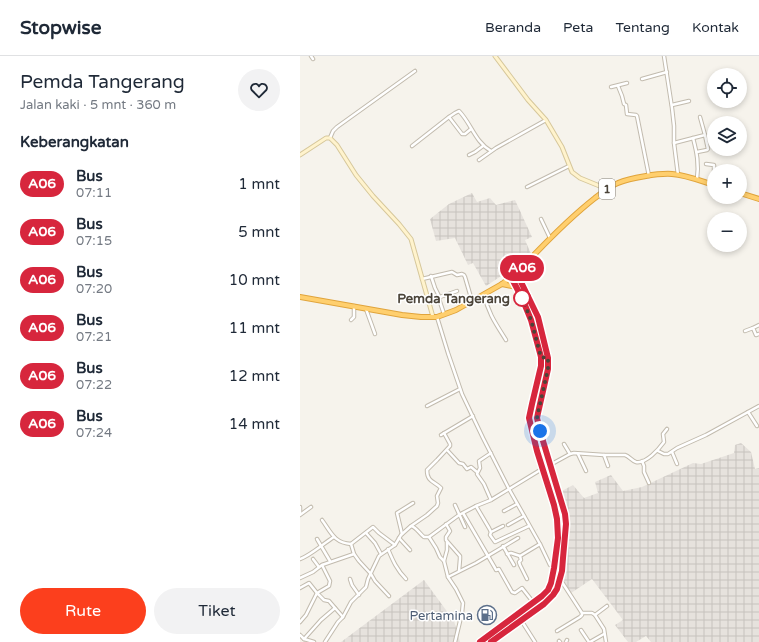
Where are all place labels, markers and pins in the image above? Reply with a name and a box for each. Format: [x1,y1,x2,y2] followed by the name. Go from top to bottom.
[513,289,531,307] marker: Pemda Tangerang
[397,291,510,307] place label: Pemda Tangerang
[476,604,498,626] fuel station icon: Pertamina
[409,608,473,624] place label: Pertamina

